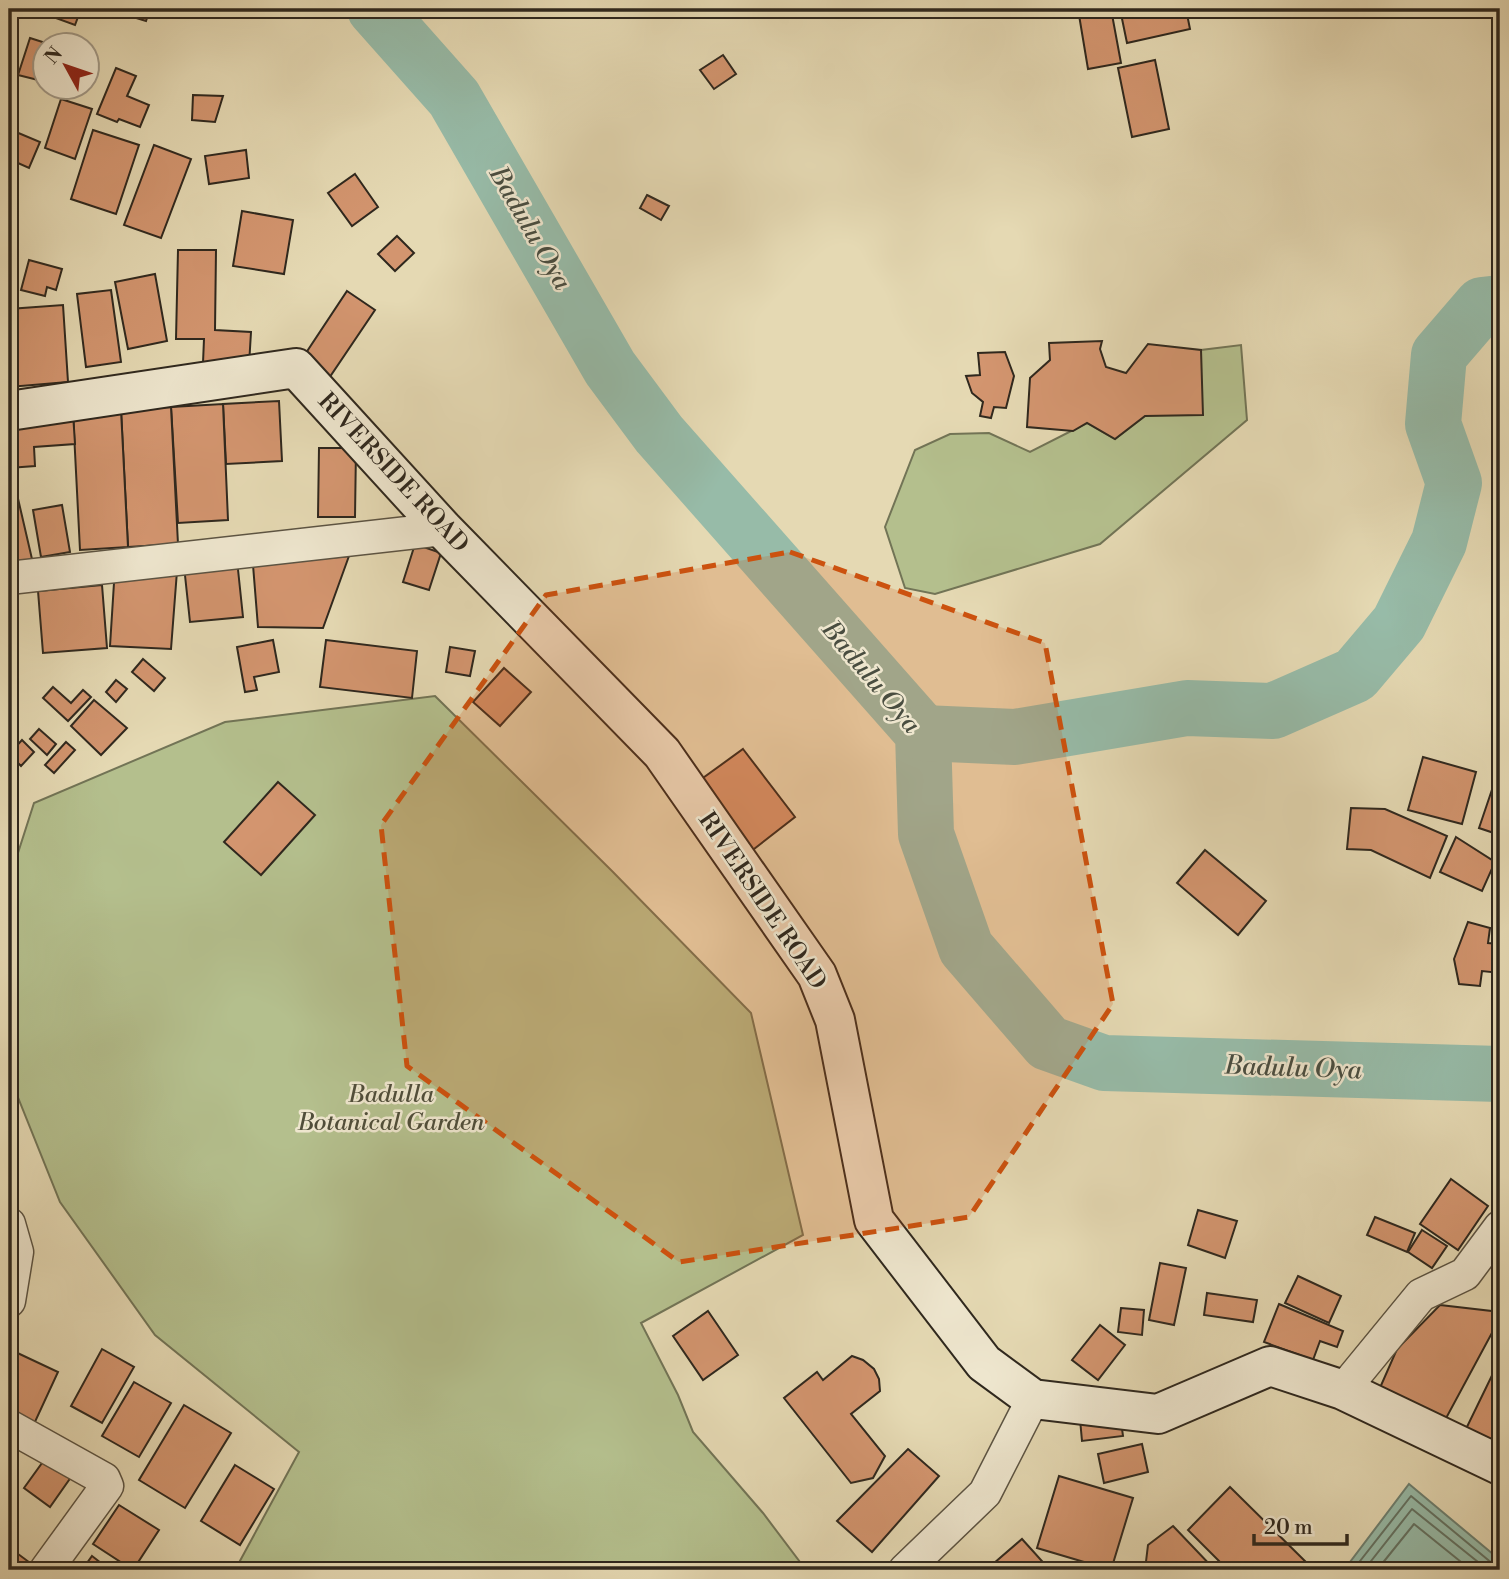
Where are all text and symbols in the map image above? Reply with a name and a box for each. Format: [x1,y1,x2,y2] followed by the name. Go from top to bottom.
[32,32,102,102] north arrow
[40,42,68,69] text: N
[481,160,578,296] water label: Badulu Oya
[311,387,475,559] street label: RIVERSIDE ROAD
[814,613,928,740] water label: Badulu Oya
[691,806,833,996] street label: RIVERSIDE ROAD
[1223,1050,1363,1086] water label: Badulu Oya
[297,1080,485,1138] park label: Badulla Botanical Garden
[1254,1502,1346,1546] scale bar
[1264,1515,1313,1541] text: 20 m

